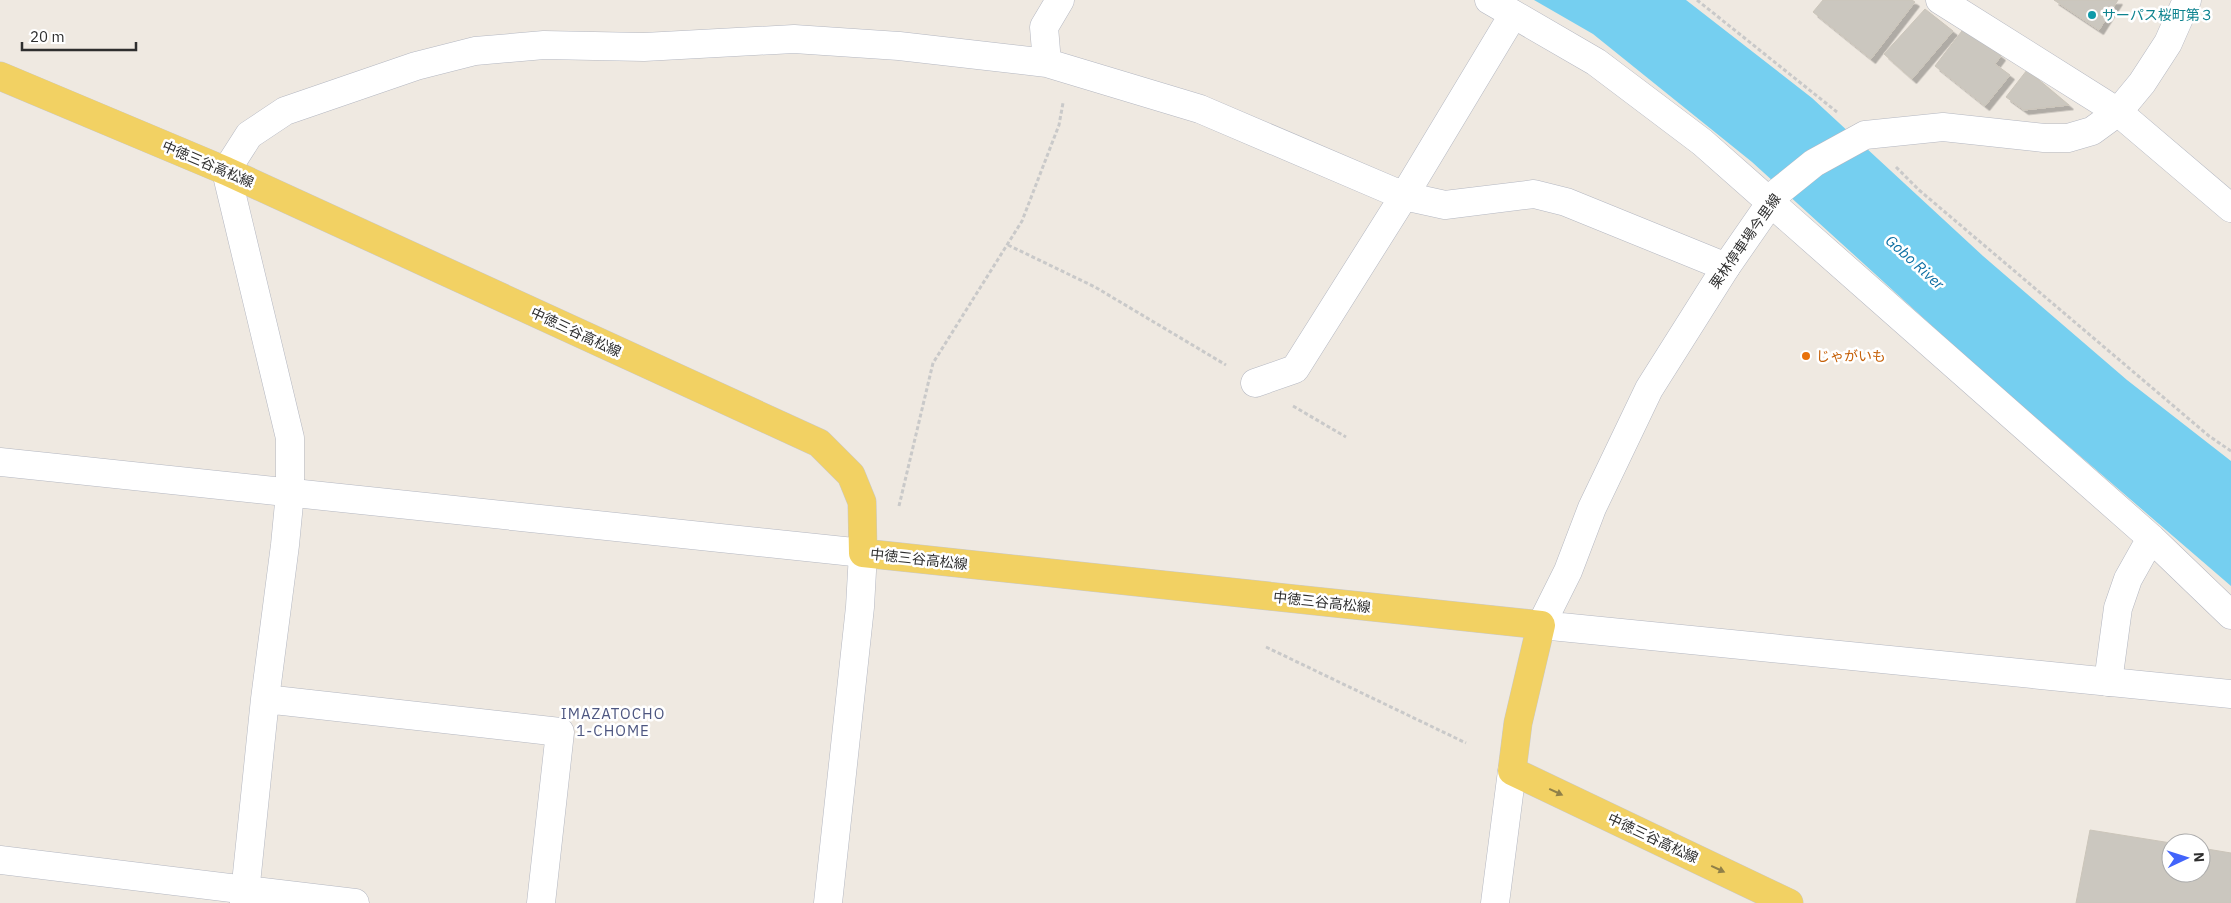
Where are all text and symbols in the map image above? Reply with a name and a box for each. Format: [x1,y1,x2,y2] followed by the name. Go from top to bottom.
[2102,6,2214,24] place label: サーパス桜町第３
[2086,9,2098,21] marker: サーパス桜町第３
[22,20,136,52] scale bar
[30,27,65,46] text: 20 m
[159,137,257,191] street label: 中徳三谷高松線
[1706,190,1784,292] street label: 栗林停車場今里線
[1882,231,1949,294] water label: Gobo River
[528,303,624,361] street label: 中徳三谷高松線
[1816,347,1886,365] place label: じゃがいも
[1800,350,1812,362] marker: じゃがいも
[869,545,969,573] street label: 中徳三谷高松線
[1272,588,1372,616] street label: 中徳三谷高松線
[561,704,665,740] district label: IMAZATOCHO 1-CHOME
[1549,788,1563,796] one-way arrow
[1605,809,1701,867] street label: 中徳三谷高松線
[2161,833,2211,883] north arrow
[2190,851,2208,863] text: N
[1711,866,1725,874] one-way arrow

